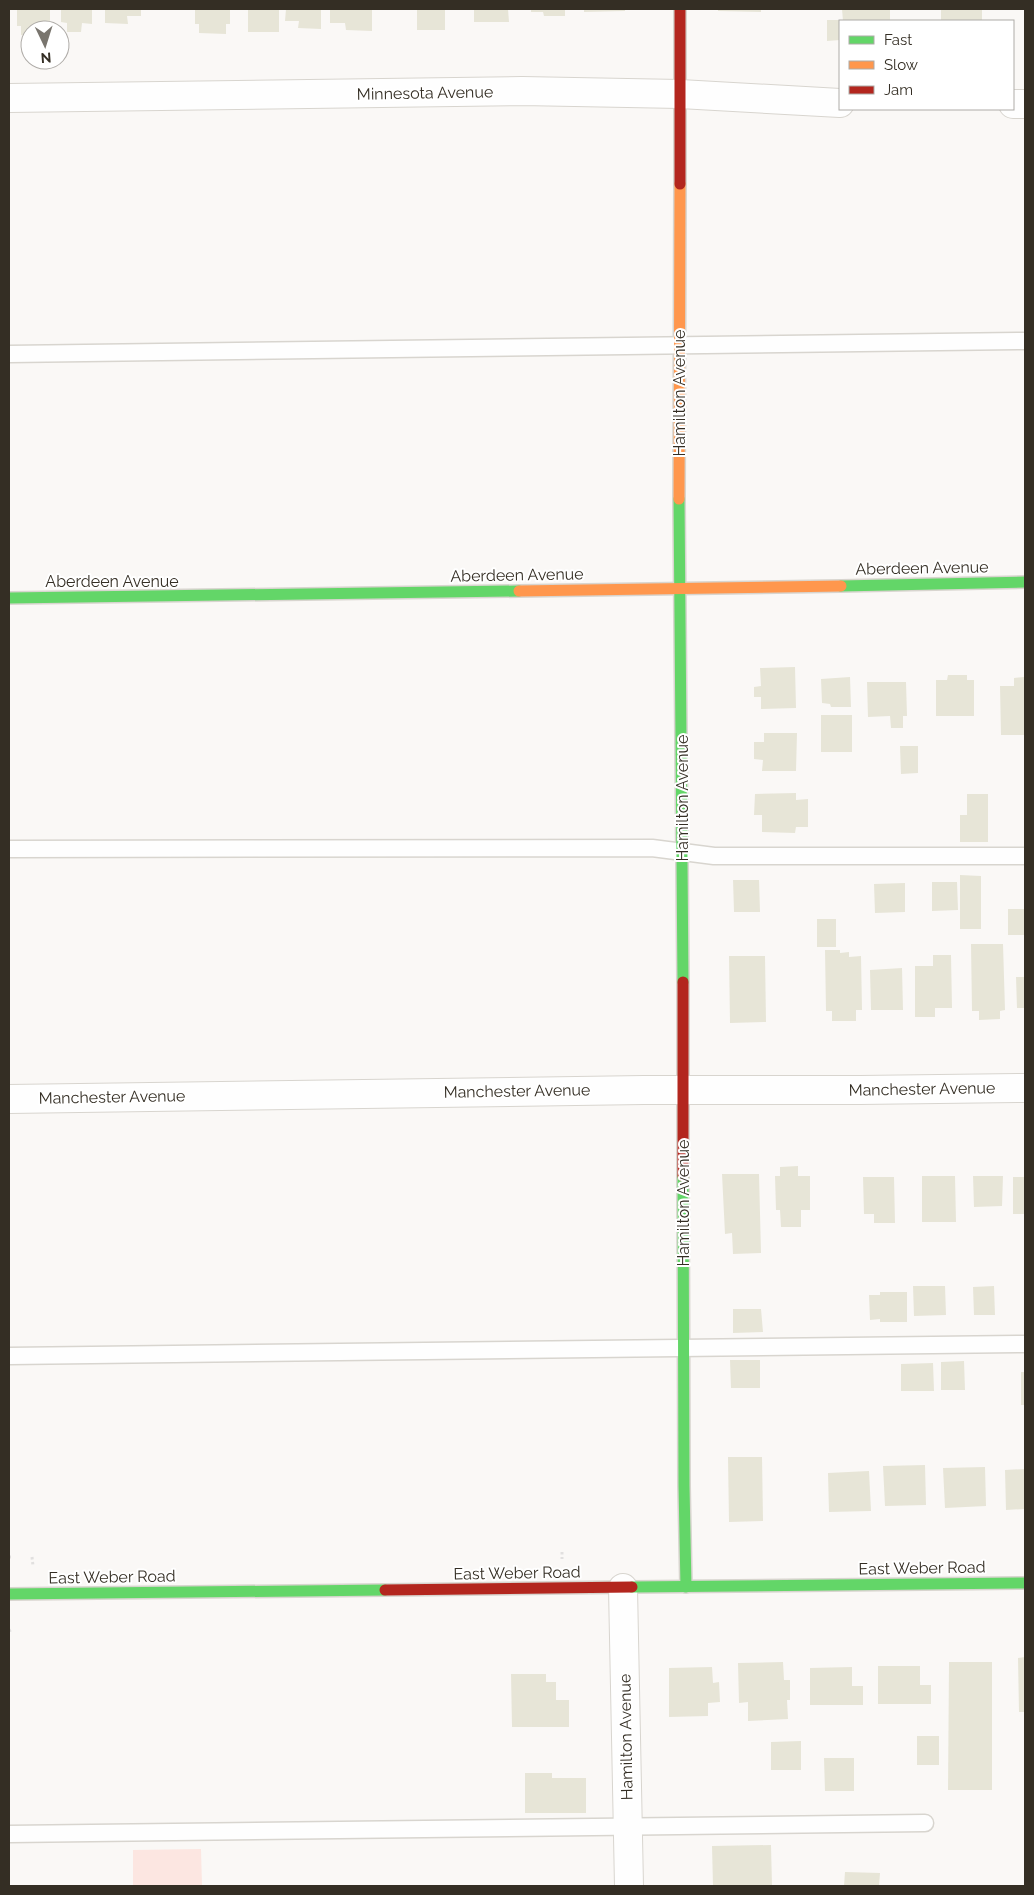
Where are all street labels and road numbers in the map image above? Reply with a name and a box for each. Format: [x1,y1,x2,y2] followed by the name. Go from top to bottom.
[357,82,493,104] street label: Minnesota Avenue
[670,330,689,456] street label: Hamilton Avenue
[855,557,989,579] street label: Aberdeen Avenue
[450,564,584,586] street label: Aberdeen Avenue
[45,572,179,591] street label: Aberdeen Avenue
[673,735,692,861] street label: Hamilton Avenue
[848,1078,996,1100] street label: Manchester Avenue
[443,1080,591,1102] street label: Manchester Avenue
[38,1086,186,1108] street label: Manchester Avenue
[674,1140,693,1266] street label: Hamilton Avenue
[858,1557,986,1579] street label: East Weber Road
[453,1562,581,1584] street label: East Weber Road
[48,1566,176,1588] street label: East Weber Road
[615,1673,637,1801] street label: Hamilton Avenue

